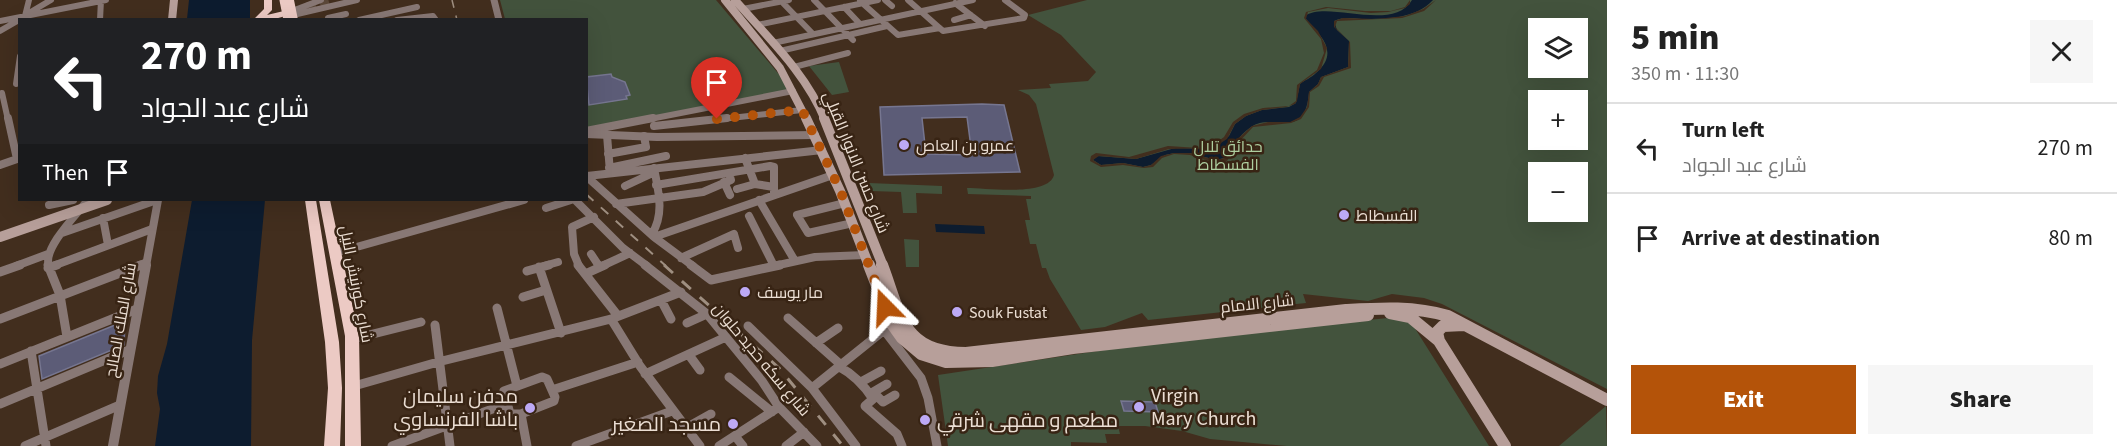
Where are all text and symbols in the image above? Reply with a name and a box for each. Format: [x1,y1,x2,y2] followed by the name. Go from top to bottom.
[1631,12,1719,63] text: 5 min
[1528,18,1588,222] map controls
[1528,18,1588,78] button: layers
[2030,20,2093,83] button: close
[141,26,252,86] text: 270 m
[42,42,120,120] icon: left
[691,57,742,119] pin
[1631,60,1739,88] text: 350 m · 11:30
[700,66,733,99] icon: arrive
[816,88,895,237] street label: شارع حسن الانوار القبلي
[141,89,309,128] text: شارع عبد الجواد
[1528,90,1588,150] button: +
[1682,114,1764,146] text: Turn left
[1631,132,1664,165] icon: left
[2038,132,2093,164] text: 270 m
[916,135,1014,157] place label: عمرو بن العاص
[1193,136,1263,176] park label: حدائق تلال الفسطاط
[897,138,911,152] marker: عمرو بن العاص
[1682,152,1807,180] text: شارع عبد الجواد
[101,156,134,189] icon: arrive
[42,157,89,189] text: Then
[1528,162,1588,222] button: −
[1356,205,1418,227] place label: الفسطاط
[1337,208,1351,222] marker: الفسطاط
[1631,222,1664,255] icon: arrive
[1682,222,1880,254] text: Arrive at destination
[2048,222,2093,254] text: 80 m
[334,224,378,345] street label: شارع كورنيش النيل
[100,261,142,379] street label: شارع الملك الصالح
[853,275,917,339] position arrow
[757,282,823,304] place label: مار يوسف
[738,285,752,299] marker: مار يوسف
[1219,289,1295,319] street label: شارع الامام
[707,298,815,421] street label: شارع سكه حديد حلوان
[969,302,1048,324] place label: Souk Fustat
[950,305,964,319] marker: Souk Fustat
[1631,365,1856,434] button: Exit
[1868,365,2093,434] button: Share
[1151,382,1256,433] place label: Virgin Mary Church
[393,383,518,435] place label: مدفن سليمان باشا الفرنساوي
[1132,400,1146,414] marker: Virgin Mary Church
[523,401,537,415] marker: مدفن سليمان باشا الفرنساوي
[937,407,1118,436] place label: مطعم و مقهى شرقي
[611,411,721,439] place label: مسجد الصغير
[918,413,932,427] marker: مطعم و مقهى شرقي
[726,417,740,431] marker: مسجد الصغير

